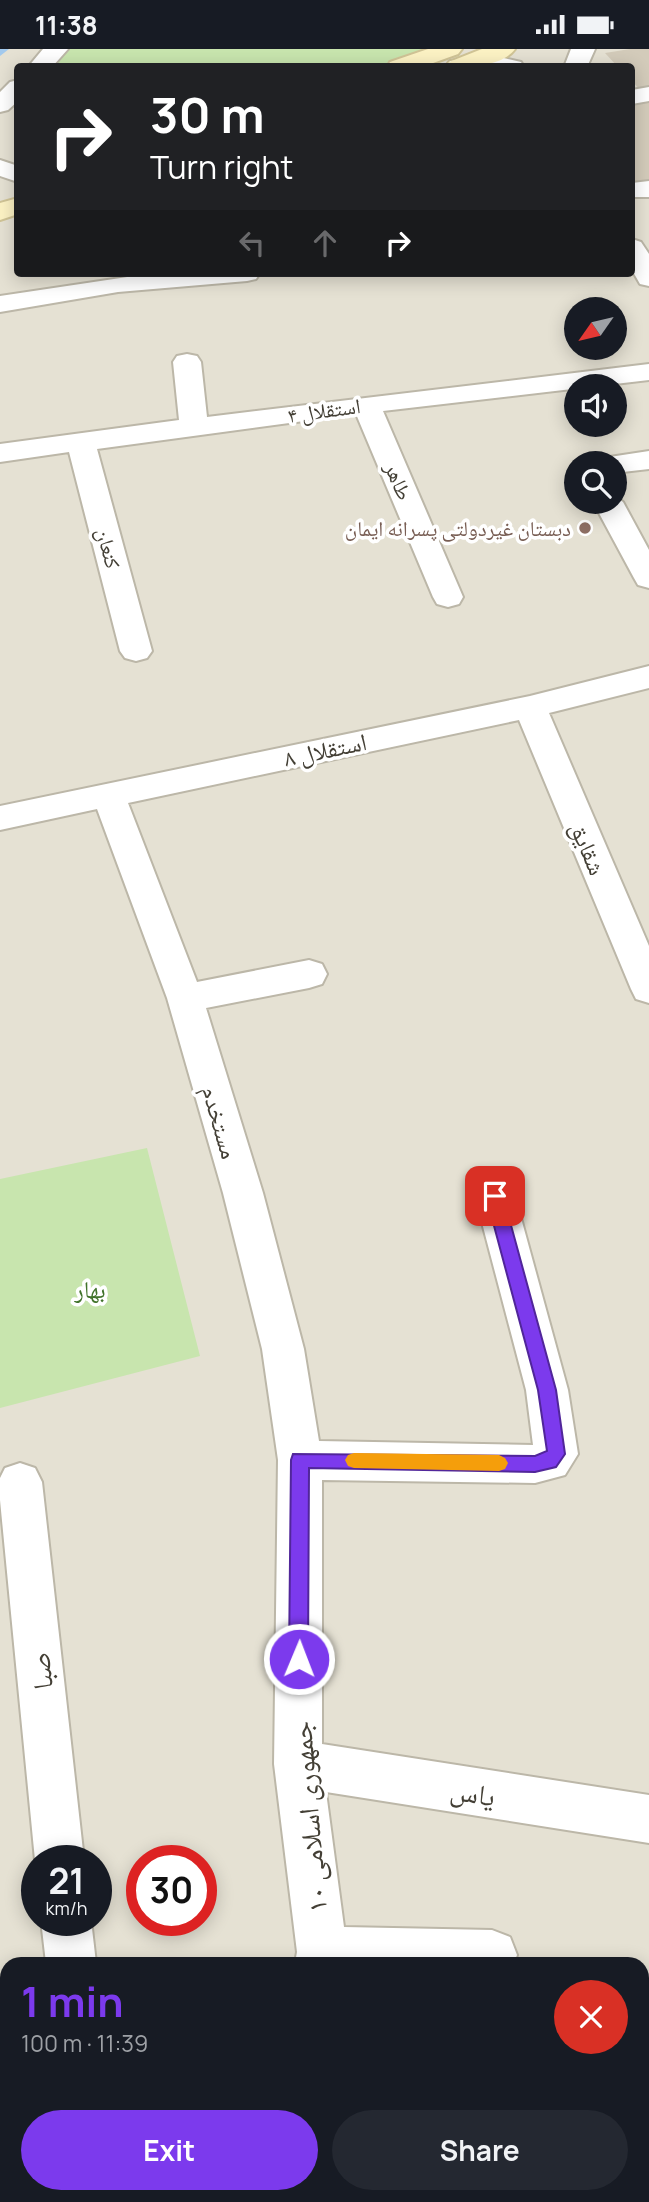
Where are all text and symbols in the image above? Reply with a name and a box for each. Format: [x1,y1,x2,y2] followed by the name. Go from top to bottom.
[35,7,98,43] text: 11:38
[150,81,265,148] text: 30 m
[35,91,126,182] icon: right
[150,145,293,189] text: Turn right
[233,224,271,262] icon: left
[306,224,344,262] icon: ahead
[379,224,417,262] icon: right
[564,297,626,361] north arrow
[564,297,627,514] map controls
[564,374,627,437] button: sound
[286,391,362,429] street label: استقلال ۴
[564,451,627,514] button: search
[378,457,419,504] street label: طاهر
[345,514,571,542] place label: دبستان غیردولتی پسرانه ایمان
[577,520,593,536] marker: دبستان غیردولتی پسرانه ایمان
[90,524,128,572] street label: کنعان
[281,724,369,774] street label: استقلال ۸
[563,816,615,880] street label: شقایق
[194,1082,247,1163] street label: مستخدم
[465,1166,525,1226] pin
[476,1177,514,1215] icon: arrive
[73,1272,106,1305] park label: بهار
[262,1622,336,1696] position arrow
[19,1650,61,1692] street label: صبا
[281,1720,335,1914] street label: جمهوری اسلامی ۱۰
[448,1770,498,1814] street label: یاس
[126,1845,217,1936] speed limit sign: 30
[48,1857,85,1905] text: 21
[46,1896,87,1920] text: km/h
[21,1972,124,2030] text: 1 min
[554,1980,628,2054] button: close
[21,2027,148,2059] text: 100 m · 11:39
[21,2110,318,2190] button: Exit
[332,2110,628,2190] button: Share

